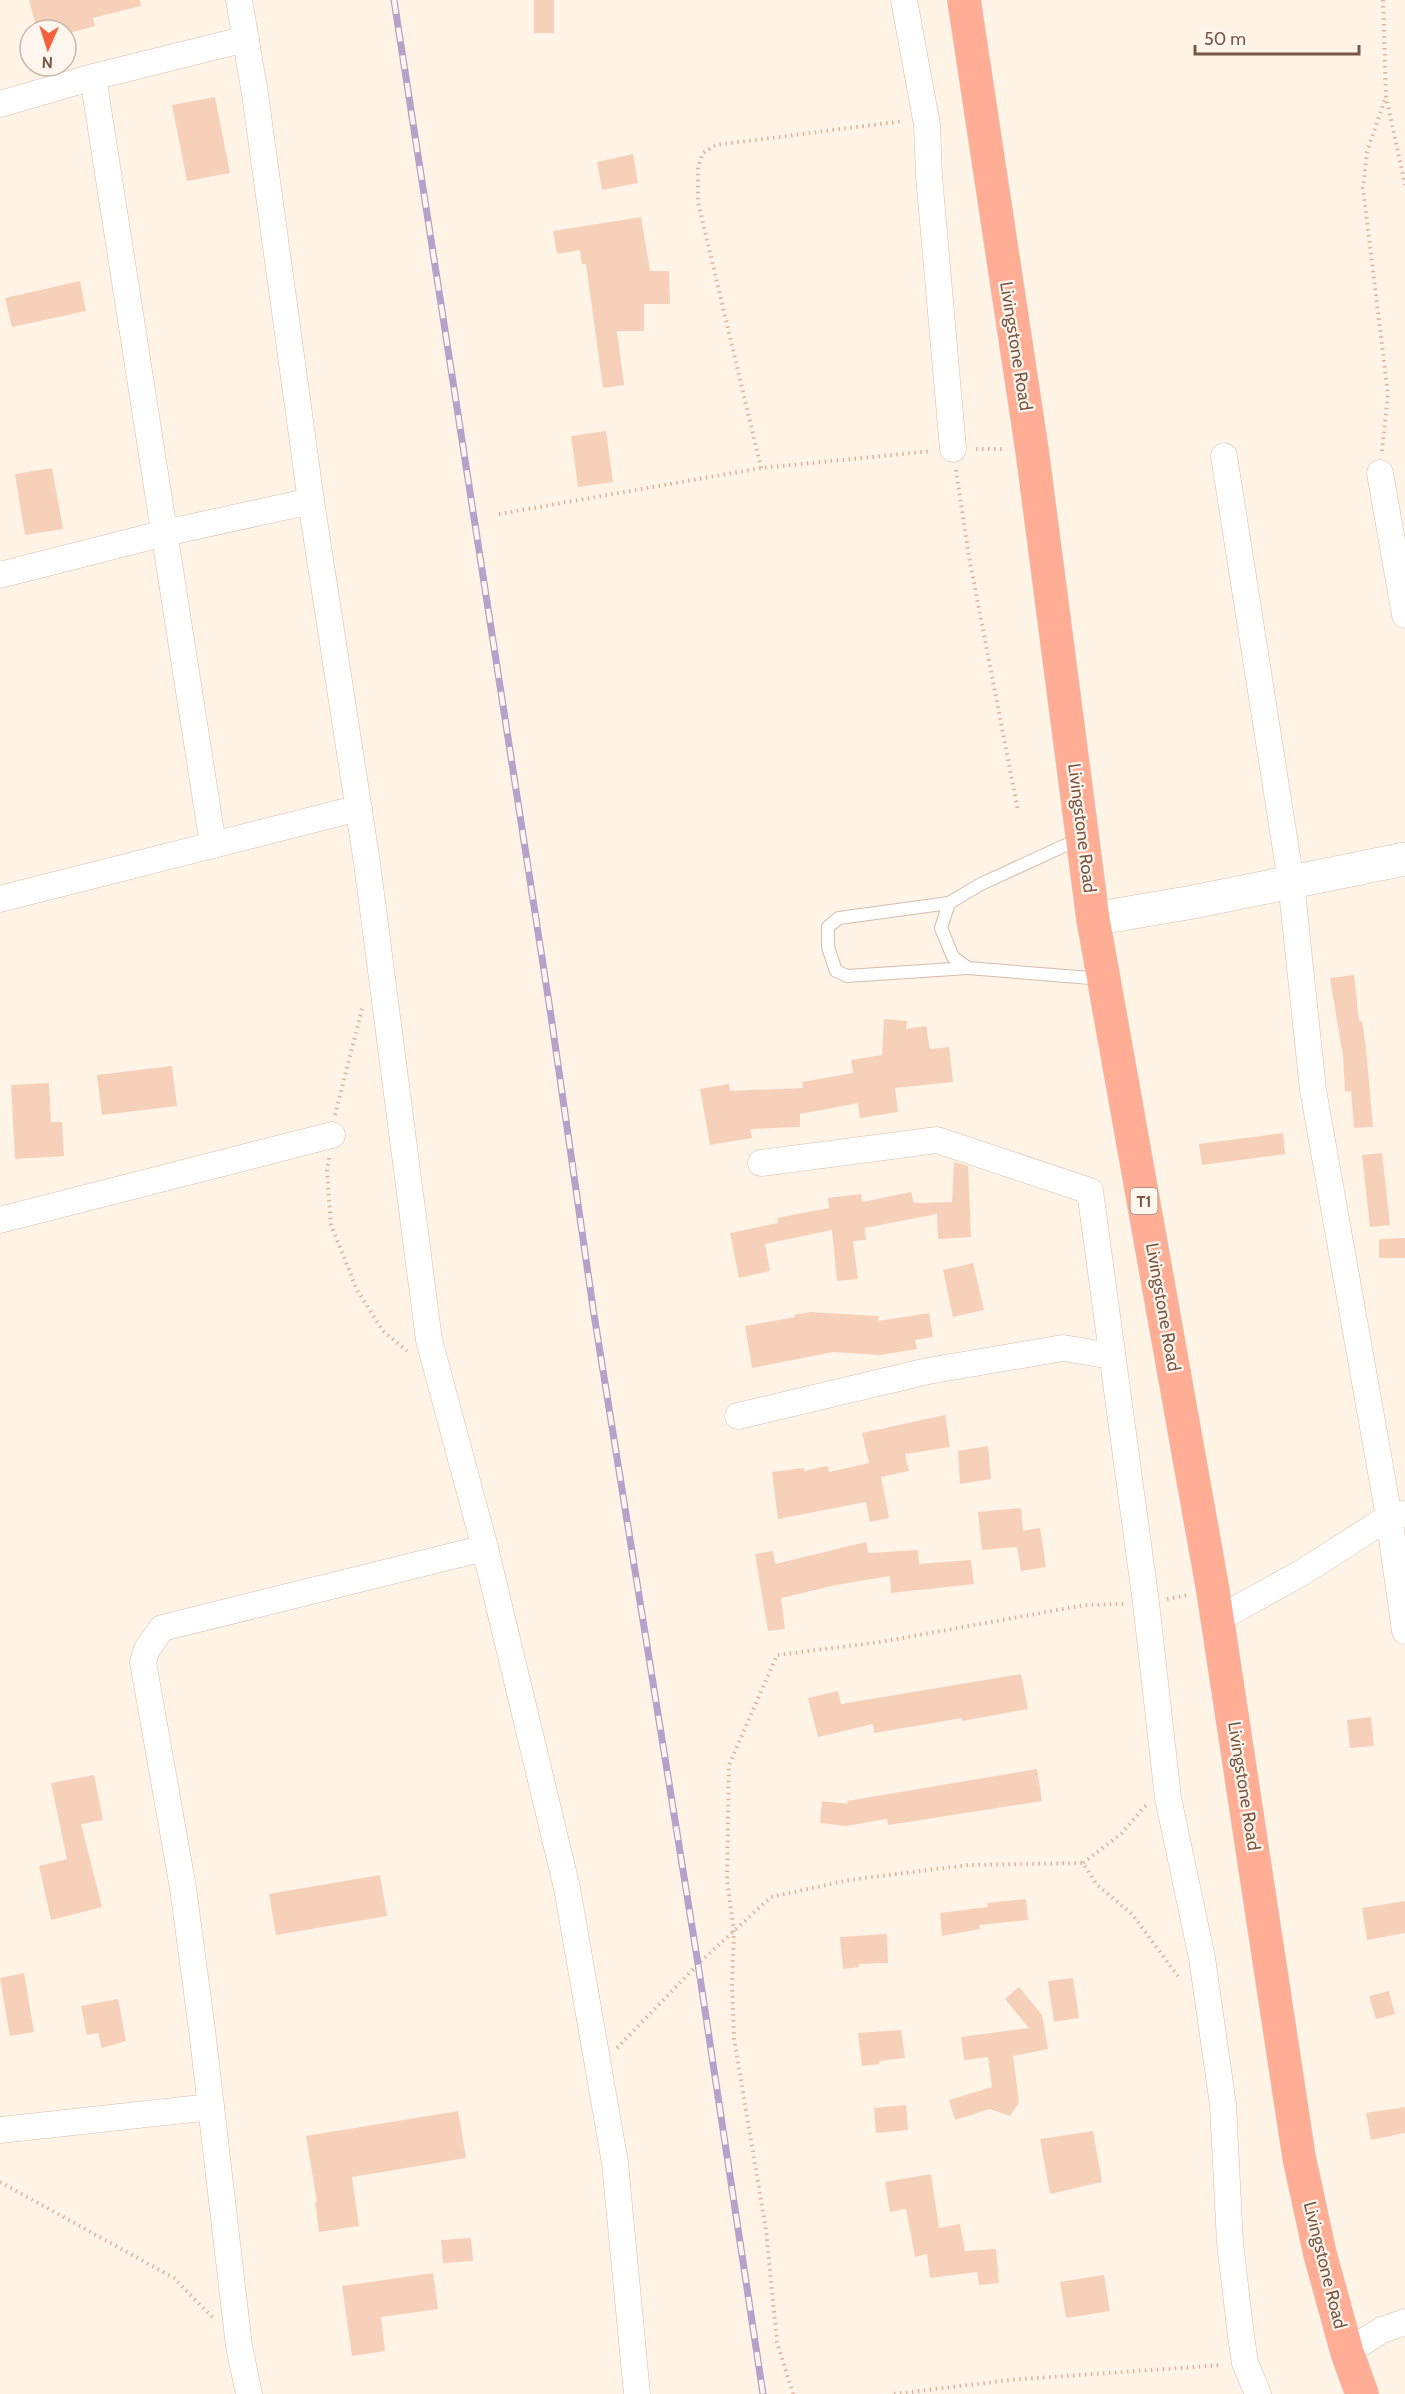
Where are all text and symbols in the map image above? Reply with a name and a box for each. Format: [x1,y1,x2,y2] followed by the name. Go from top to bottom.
[18,18,78,78] north arrow
[1195,18,1358,56] scale bar
[1204,28,1246,50] text: 50 m
[41,53,53,72] text: N
[995,280,1037,412] street label: Livingstone Road
[1063,762,1101,894] street label: Livingstone Road
[1130,1188,1158,1214] road number: T1
[1141,1241,1185,1373] street label: Livingstone Road
[1223,1720,1265,1852] street label: Livingstone Road
[1299,2199,1351,2331] street label: Livingstone Road

